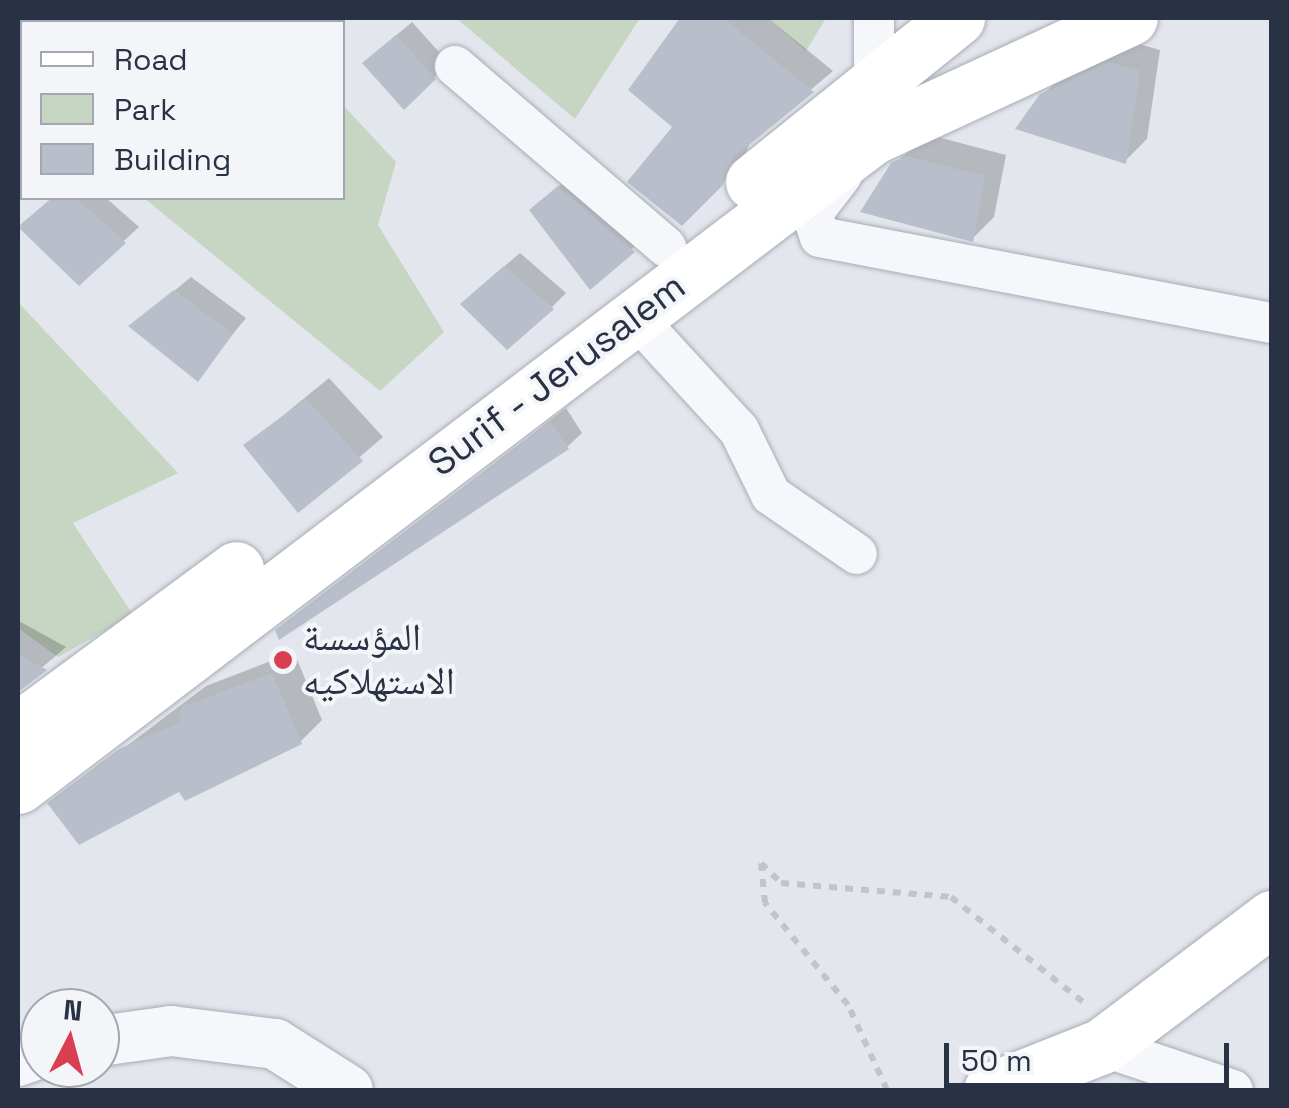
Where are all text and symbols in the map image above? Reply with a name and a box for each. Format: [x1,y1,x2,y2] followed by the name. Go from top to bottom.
[20,20,345,200] legend
[114,40,188,79] text: Road
[114,90,176,129] text: Park
[114,140,231,179] text: Building
[419,263,695,487] street label: Surif - Jerusalem
[303,615,455,704] place label: المؤسسة الاستهلاكيه
[272,649,294,671] marker: المؤسسة الاستهلاكيه
[20,988,120,1088] north arrow
[62,991,84,1029] text: N
[949,1023,1234,1085] scale bar
[961,1041,1032,1080] text: 50 m

